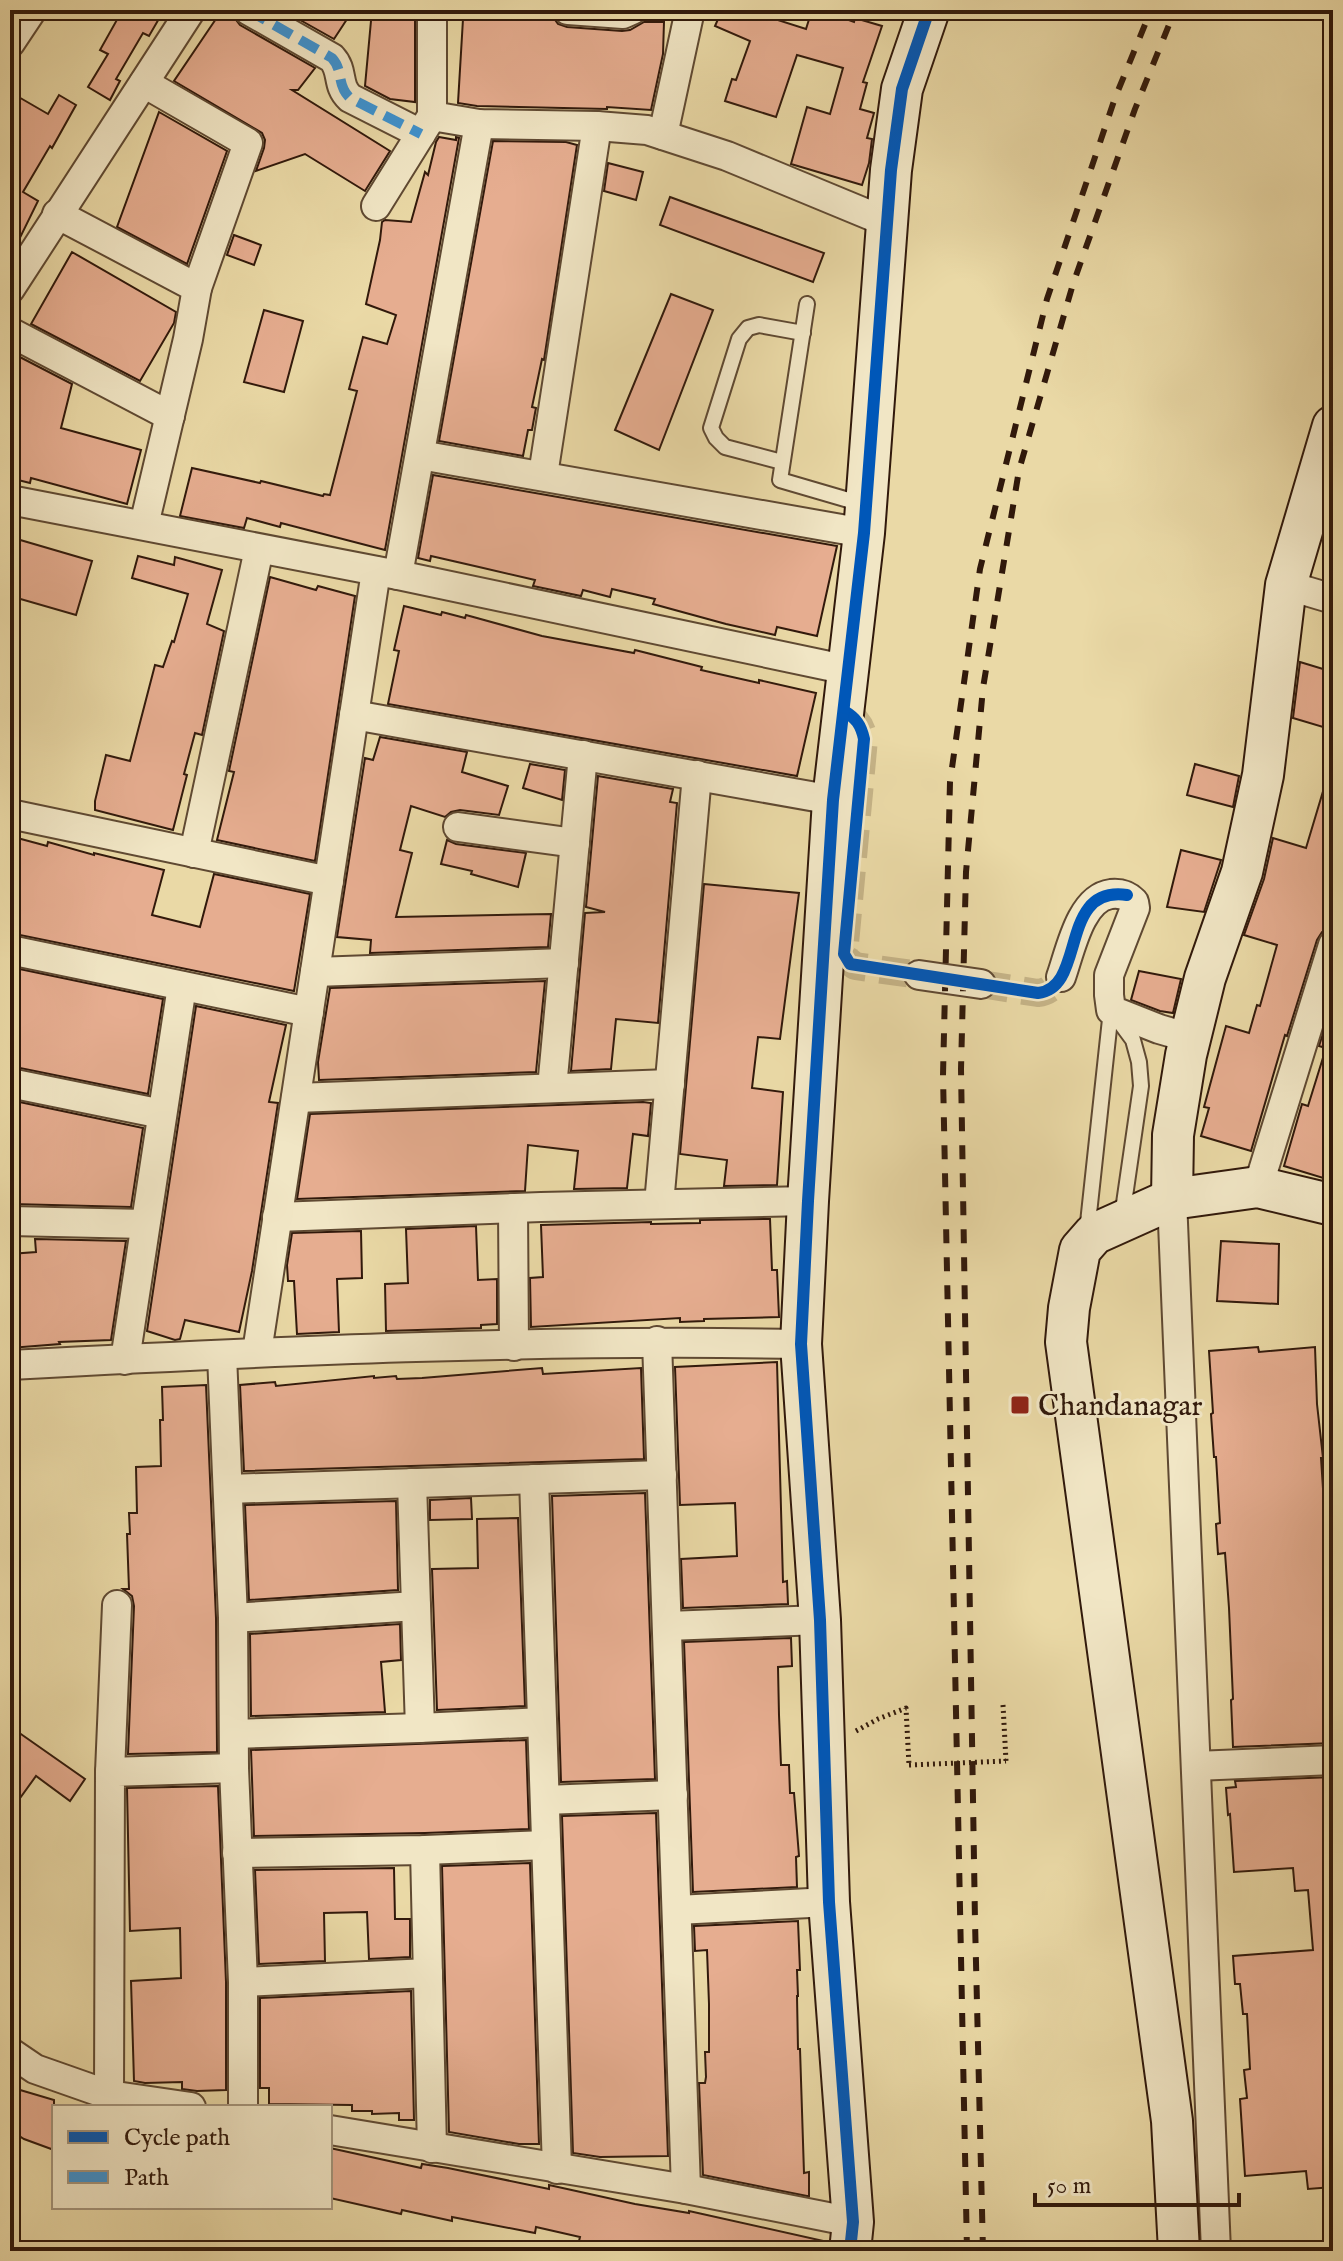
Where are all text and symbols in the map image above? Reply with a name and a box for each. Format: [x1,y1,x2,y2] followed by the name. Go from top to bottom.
[1038,1388,1203,1426] place label: Chandanagar
[1009,1394,1031,1416] marker: Chandanagar
[52,2105,332,2209] legend
[124,2123,230,2154] text: Cycle path
[1035,2157,1239,2207] scale bar
[124,2163,169,2194] text: Path
[1047,2171,1091,2202] text: 50 m

